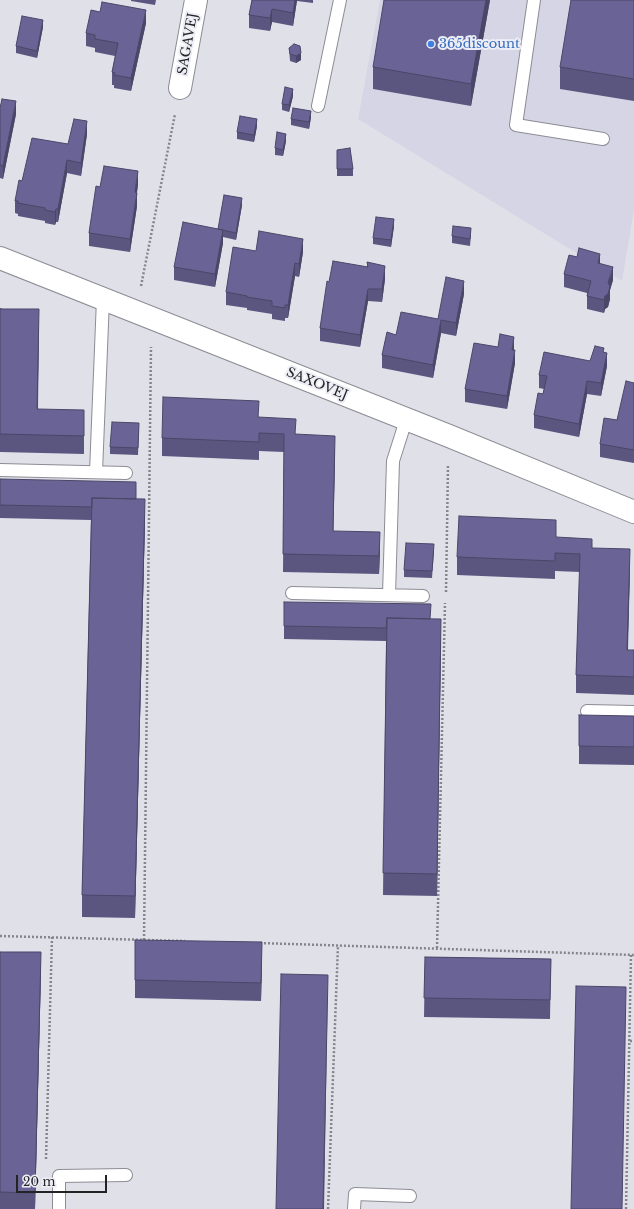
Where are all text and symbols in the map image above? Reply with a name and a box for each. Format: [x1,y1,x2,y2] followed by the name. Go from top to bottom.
[175,12,201,76] street label: SAGAVEJ
[439,36,520,52] place label: 365discount
[426,39,436,49] marker: 365discount
[284,365,350,403] street label: SAXOVEJ
[18,1167,109,1193] scale bar
[23,1174,55,1189] text: 20 m

